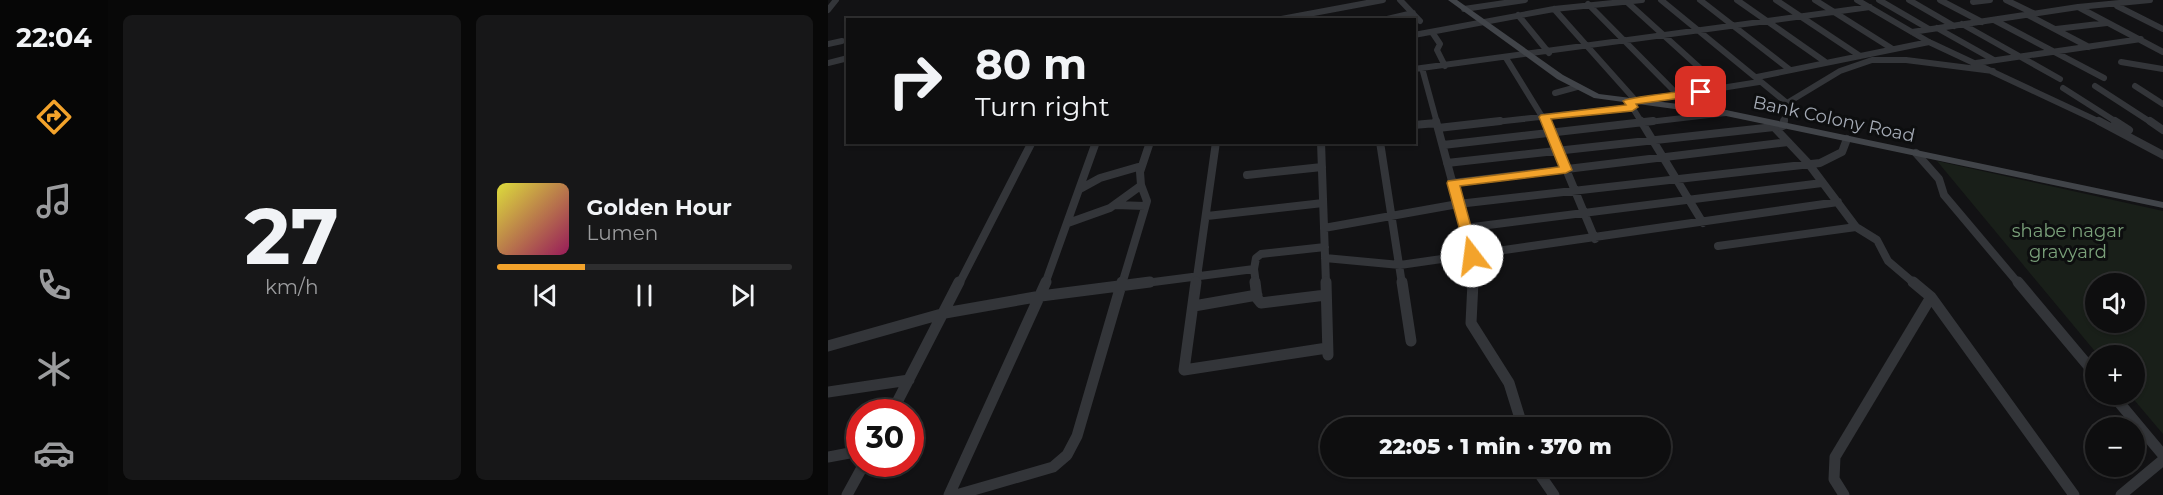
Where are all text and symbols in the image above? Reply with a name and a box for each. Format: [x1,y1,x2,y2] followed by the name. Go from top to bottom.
[16,21,92,54] text: 22:04
[975,38,1087,90] text: 80 m
[876,42,954,120] icon: right
[1675,66,1726,117] pin
[1684,75,1717,108] icon: arrive
[975,90,1110,123] text: Turn right
[1751,91,1917,147] street label: Bank Colony Road
[33,96,75,138] icon: directions
[33,180,75,222] icon: music
[245,188,339,284] text: 27
[587,194,732,221] text: Golden Hour
[2012,220,2124,263] park label: shabe nagar gravyard
[587,221,658,245] text: Lumen
[1440,224,1504,288] position arrow
[33,264,75,306] icon: phone
[2085,273,2145,477] map controls
[2085,273,2145,333] button: sound
[265,275,318,299] text: km/h
[529,279,562,312] icon: previous
[628,279,661,312] icon: pause
[726,279,759,312] icon: next
[2085,345,2145,405] button: +
[33,348,75,390] icon: climate
[846,399,924,477] speed limit sign: 30
[2085,417,2145,477] button: −
[33,432,75,474] icon: car
[1379,433,1612,460] text: 22:05 · 1 min · 370 m

